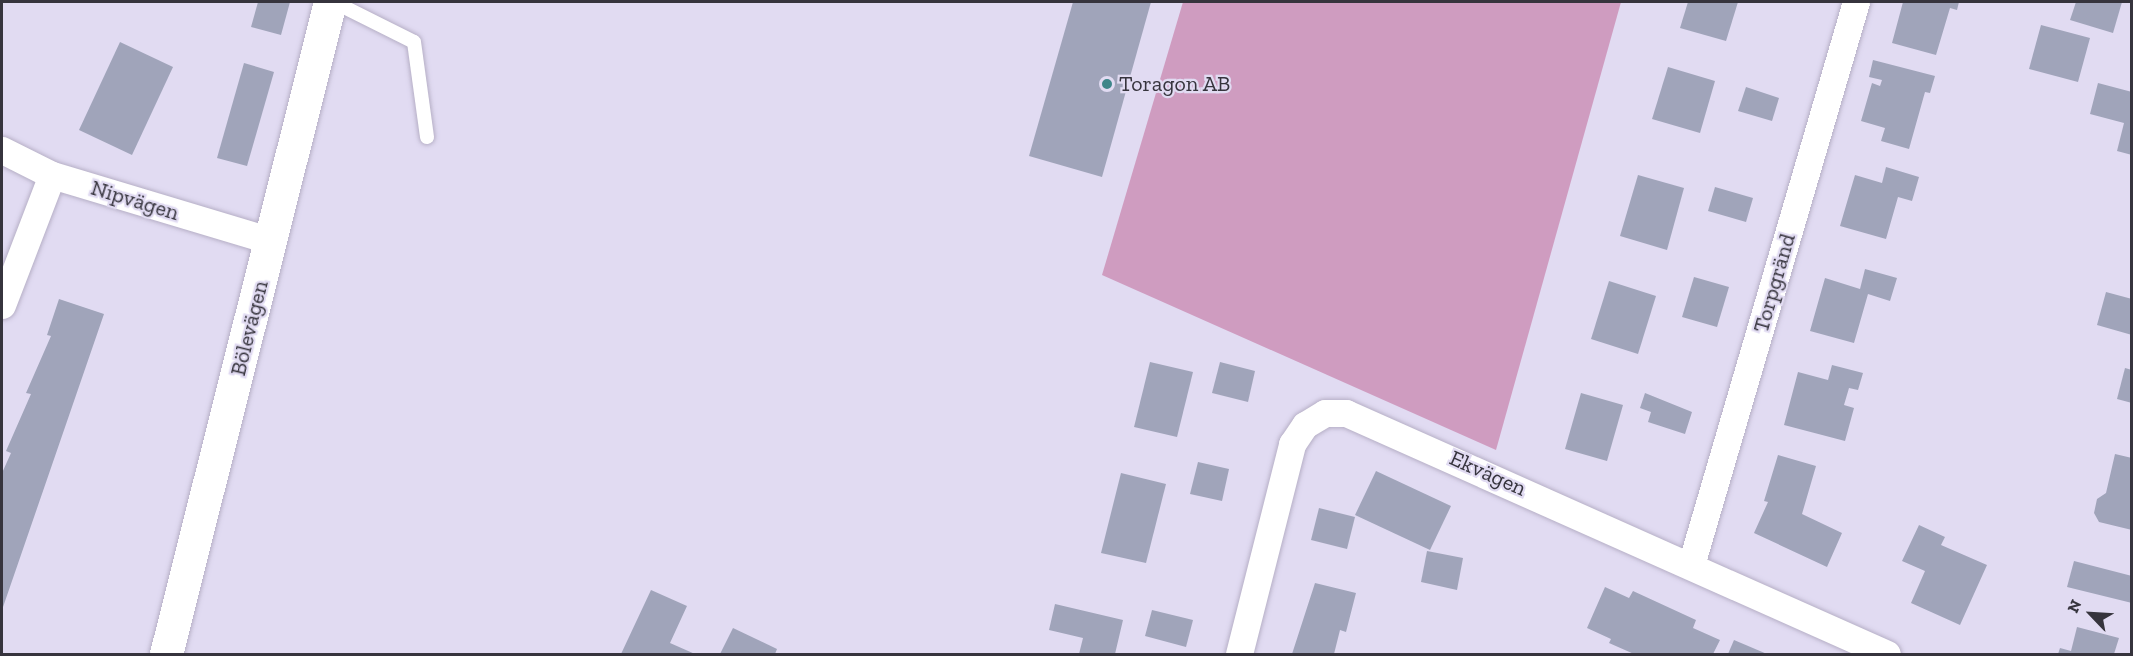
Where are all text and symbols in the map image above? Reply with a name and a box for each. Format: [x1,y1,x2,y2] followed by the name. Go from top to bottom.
[1119,71,1231,97] place label: Toragon AB
[1100,77,1114,91] marker: Toragon AB
[88,174,182,226] street label: Nipvägen
[1747,231,1801,335] street label: Torpgränd
[224,278,274,378] street label: Bölevägen
[1446,444,1530,502] street label: Ekvägen
[2061,584,2121,644] north arrow
[2063,597,2085,616] text: N

